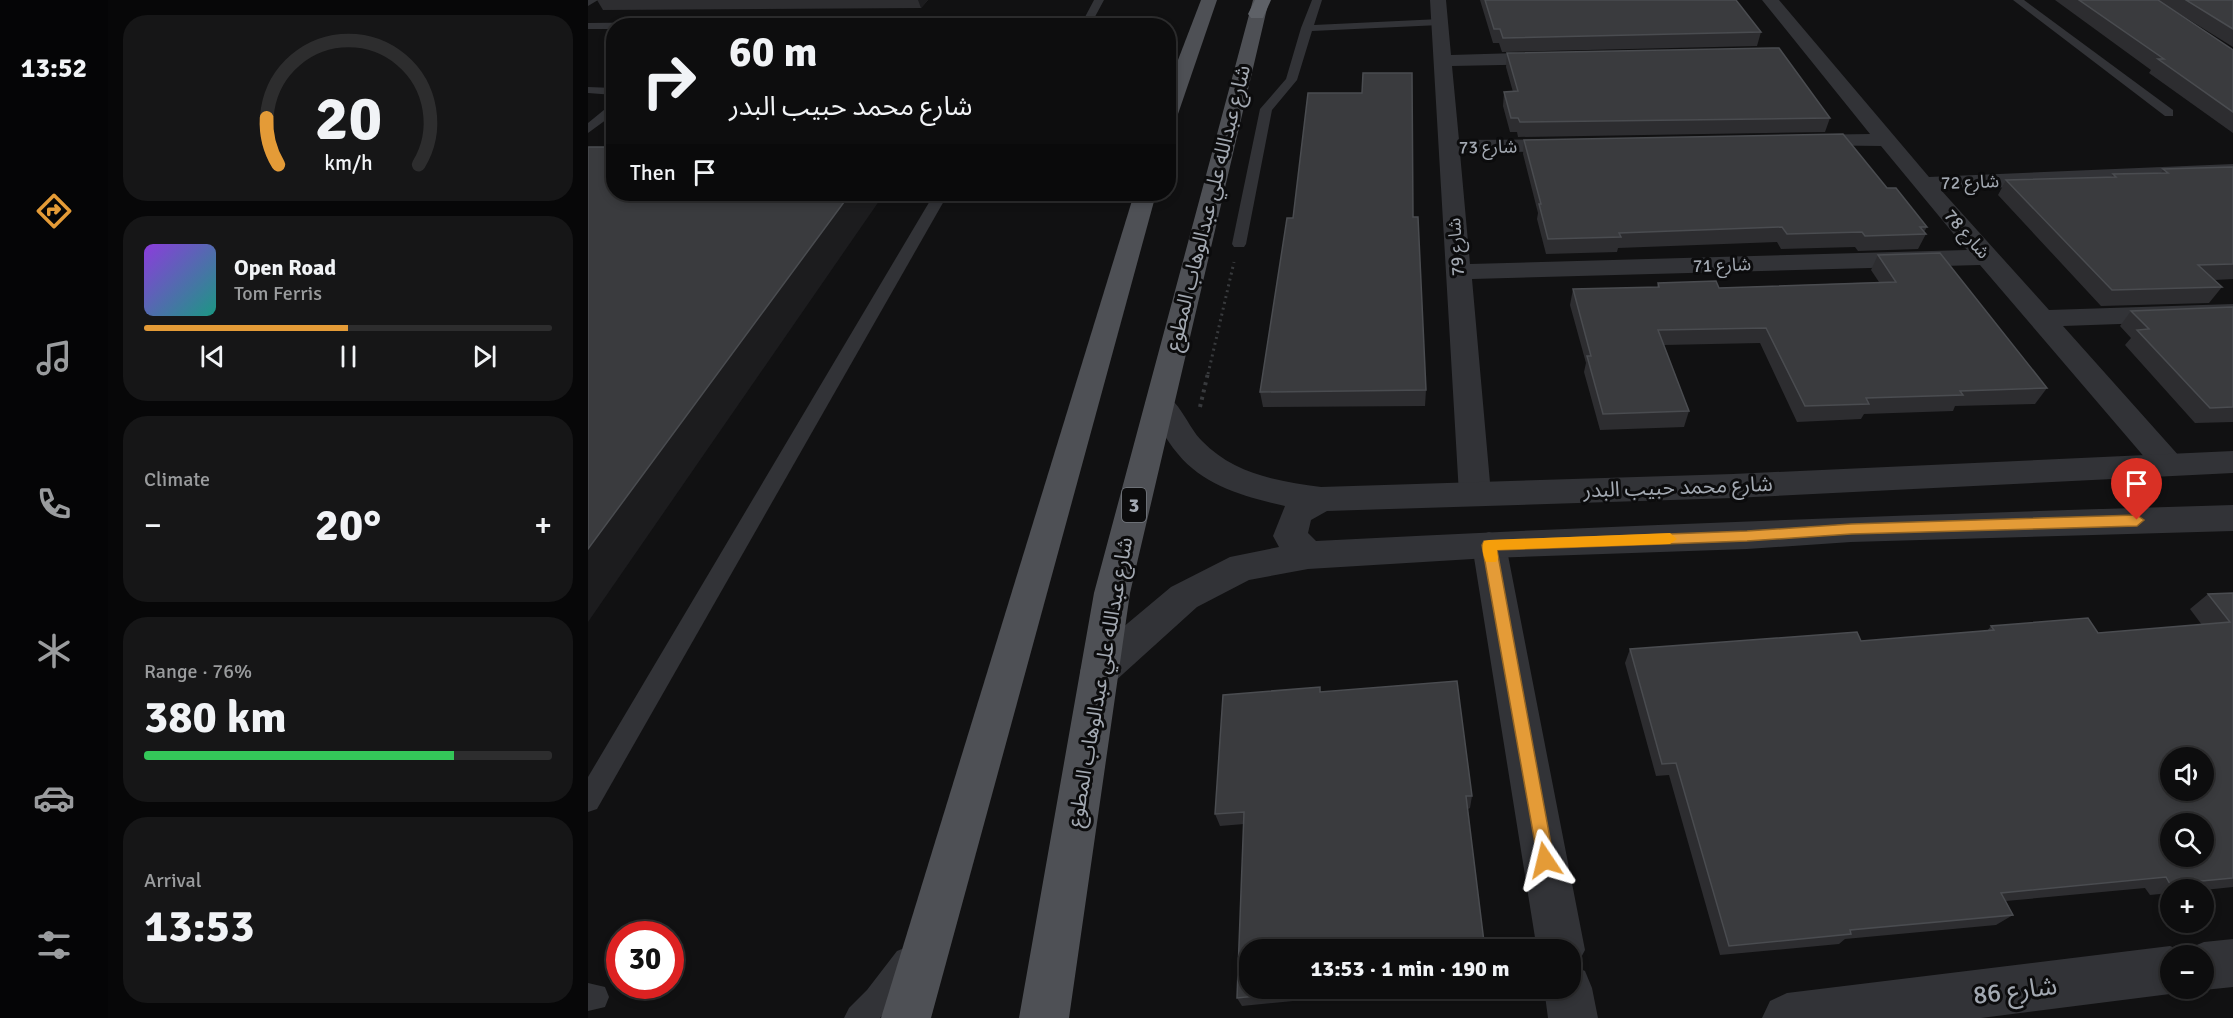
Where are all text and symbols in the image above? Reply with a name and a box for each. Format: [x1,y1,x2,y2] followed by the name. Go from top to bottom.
[729,27,818,78] text: 60 m
[630,42,708,120] icon: right
[21,52,87,85] text: 13:52
[1160,62,1259,354] street label: شارع عبدالله علي عبدالوهاب المطوع
[314,80,382,157] text: 20
[729,90,973,123] text: شارع محمد حبيب البدر
[1459,135,1517,162] street label: شارع 73
[324,150,372,176] text: km/h
[688,156,721,189] icon: arrive
[630,159,676,186] text: Then
[1940,170,2000,197] street label: شارع 72
[33,190,75,232] icon: directions
[1937,205,1994,265] street label: شارع 78
[1443,217,1472,277] street label: شارع 79
[1692,253,1752,280] street label: شارع 71
[234,254,336,281] text: Open Road
[234,281,322,306] text: Tom Ferris
[33,337,75,379] icon: music
[196,340,229,373] icon: previous
[332,340,365,373] icon: pause
[468,340,501,373] icon: next
[2111,458,2162,520] pin
[144,467,210,492] text: Climate
[2120,467,2153,500] icon: arrive
[1582,471,1773,505] street label: شارع محمد حبيب البدر
[33,483,75,525] icon: phone
[1122,488,1146,522] road number: 3
[315,498,381,553] text: 20°
[144,505,162,546] text: −
[534,505,552,546] text: +
[1062,535,1141,830] street label: شارع عبدالله علي عبدالوهاب المطوع
[33,630,75,672] icon: climate
[144,659,252,684] text: Range · 76%
[144,690,287,745] text: 380 km
[2160,747,2214,999] map controls
[2160,747,2214,801] button: sound
[33,777,75,819] icon: car
[2160,813,2214,867] button: search
[1513,828,1577,892] position arrow
[144,868,202,893] text: Arrival
[2160,879,2214,933] button: +
[144,899,254,954] text: 13:53
[606,921,684,999] speed limit sign: 30
[33,924,75,966] icon: filters
[2160,945,2214,999] button: −
[1310,955,1510,982] text: 13:53 · 1 min · 190 m
[1971,970,2059,1014] street label: شارع 86

